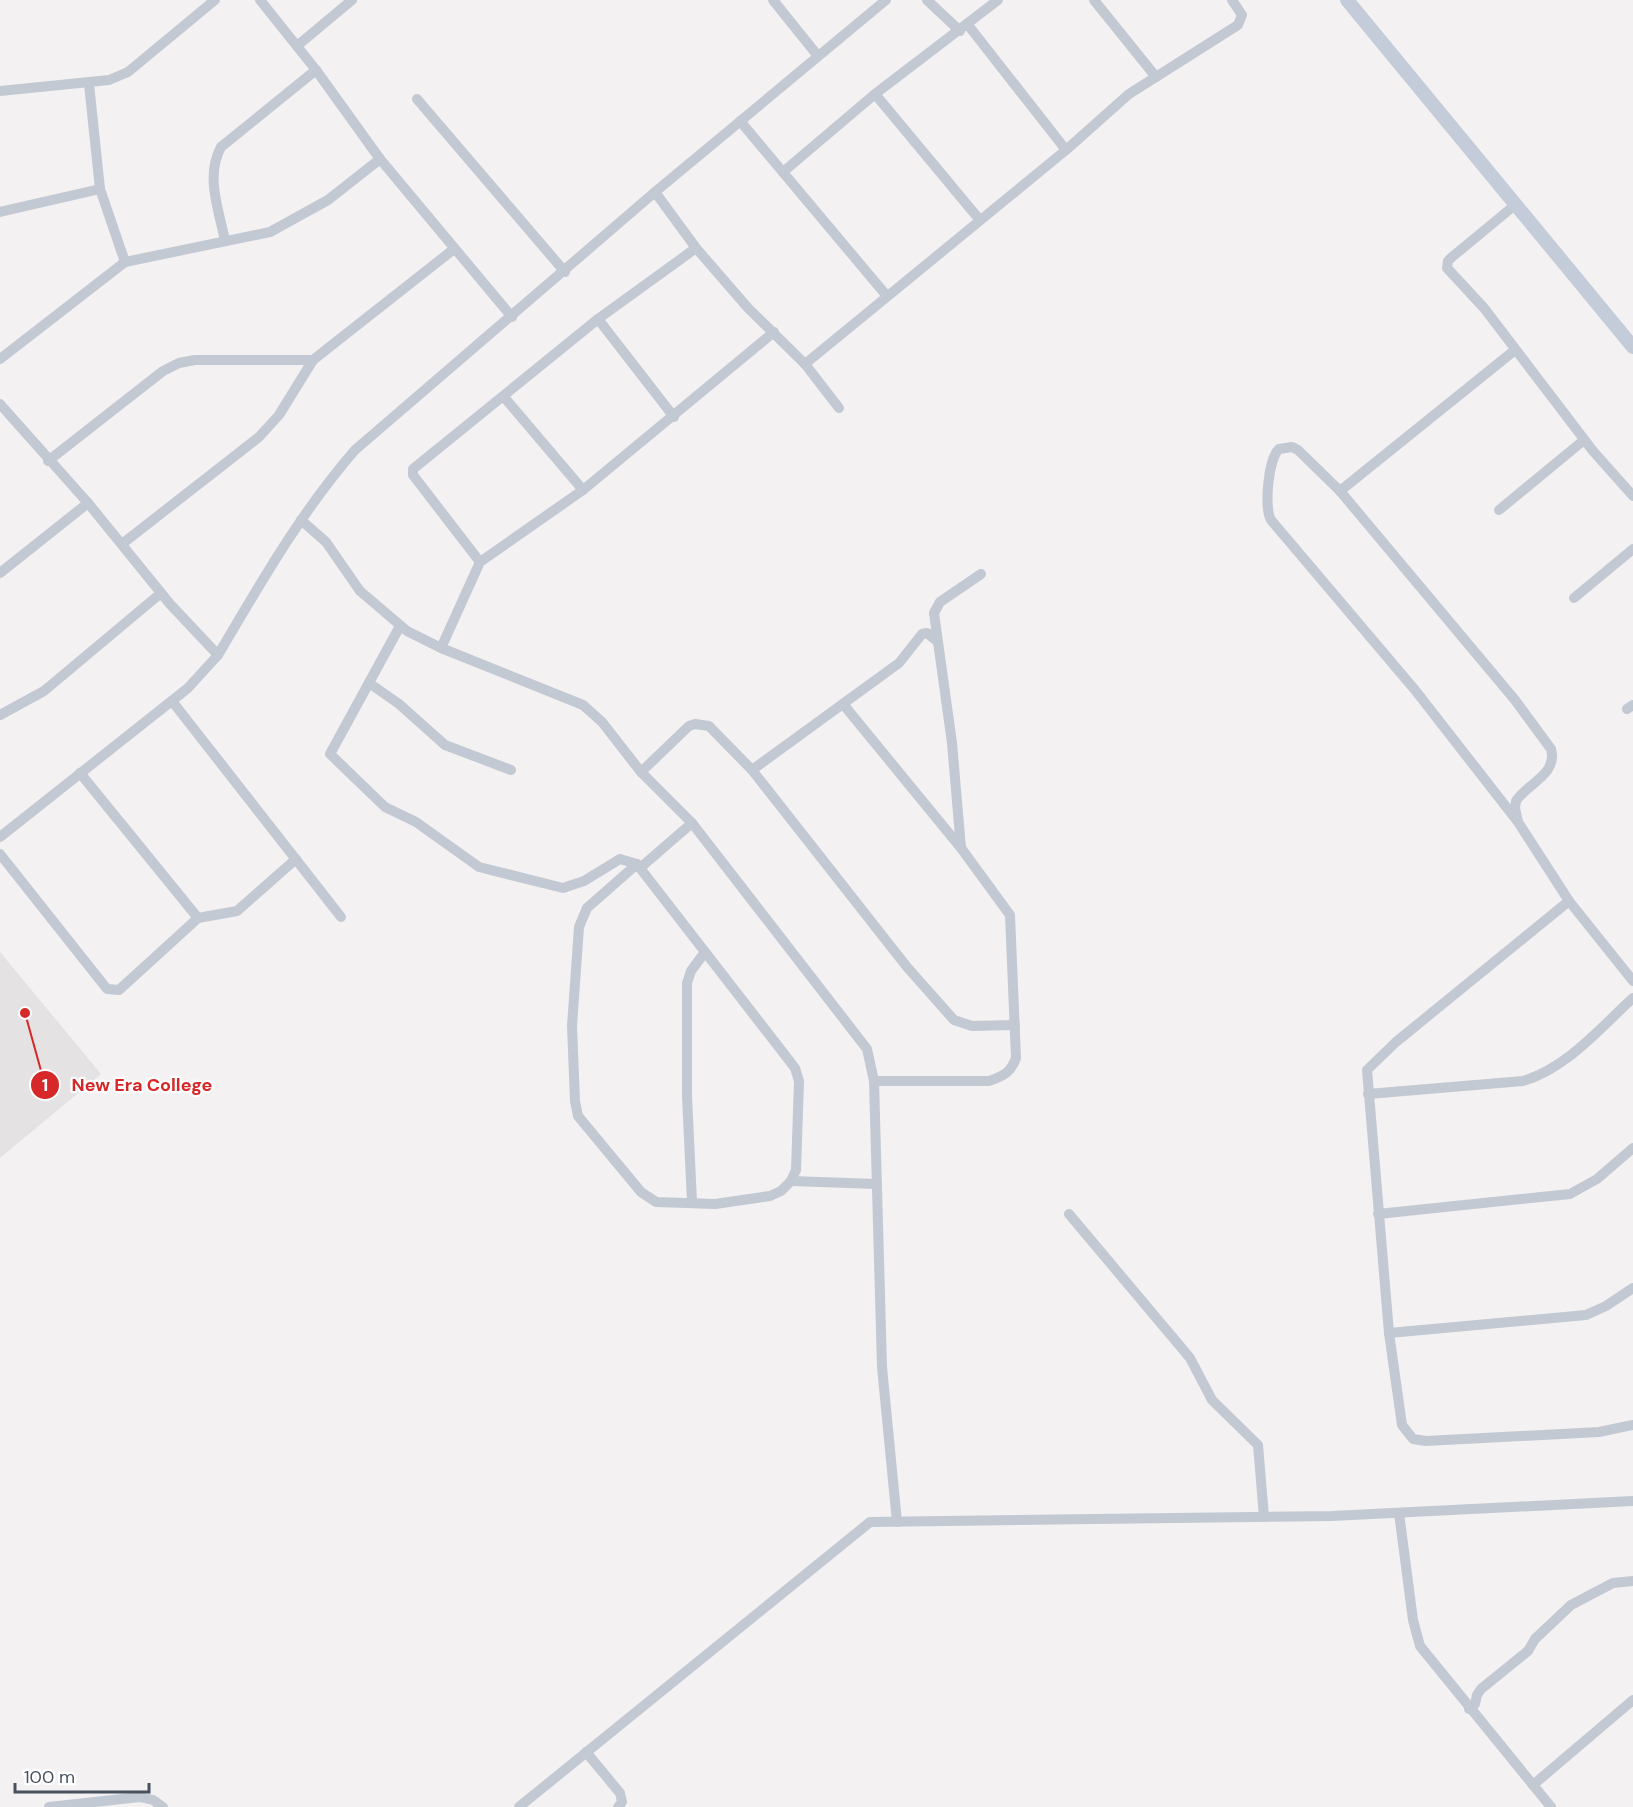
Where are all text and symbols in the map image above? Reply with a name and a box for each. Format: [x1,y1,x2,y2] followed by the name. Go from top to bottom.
[30,1067,225,1103] callout: New Era College
[42,1073,48,1097] text: 1
[72,1073,213,1097] text: New Era College
[15,1756,148,1794] scale bar
[24,1765,75,1789] text: 100 m

